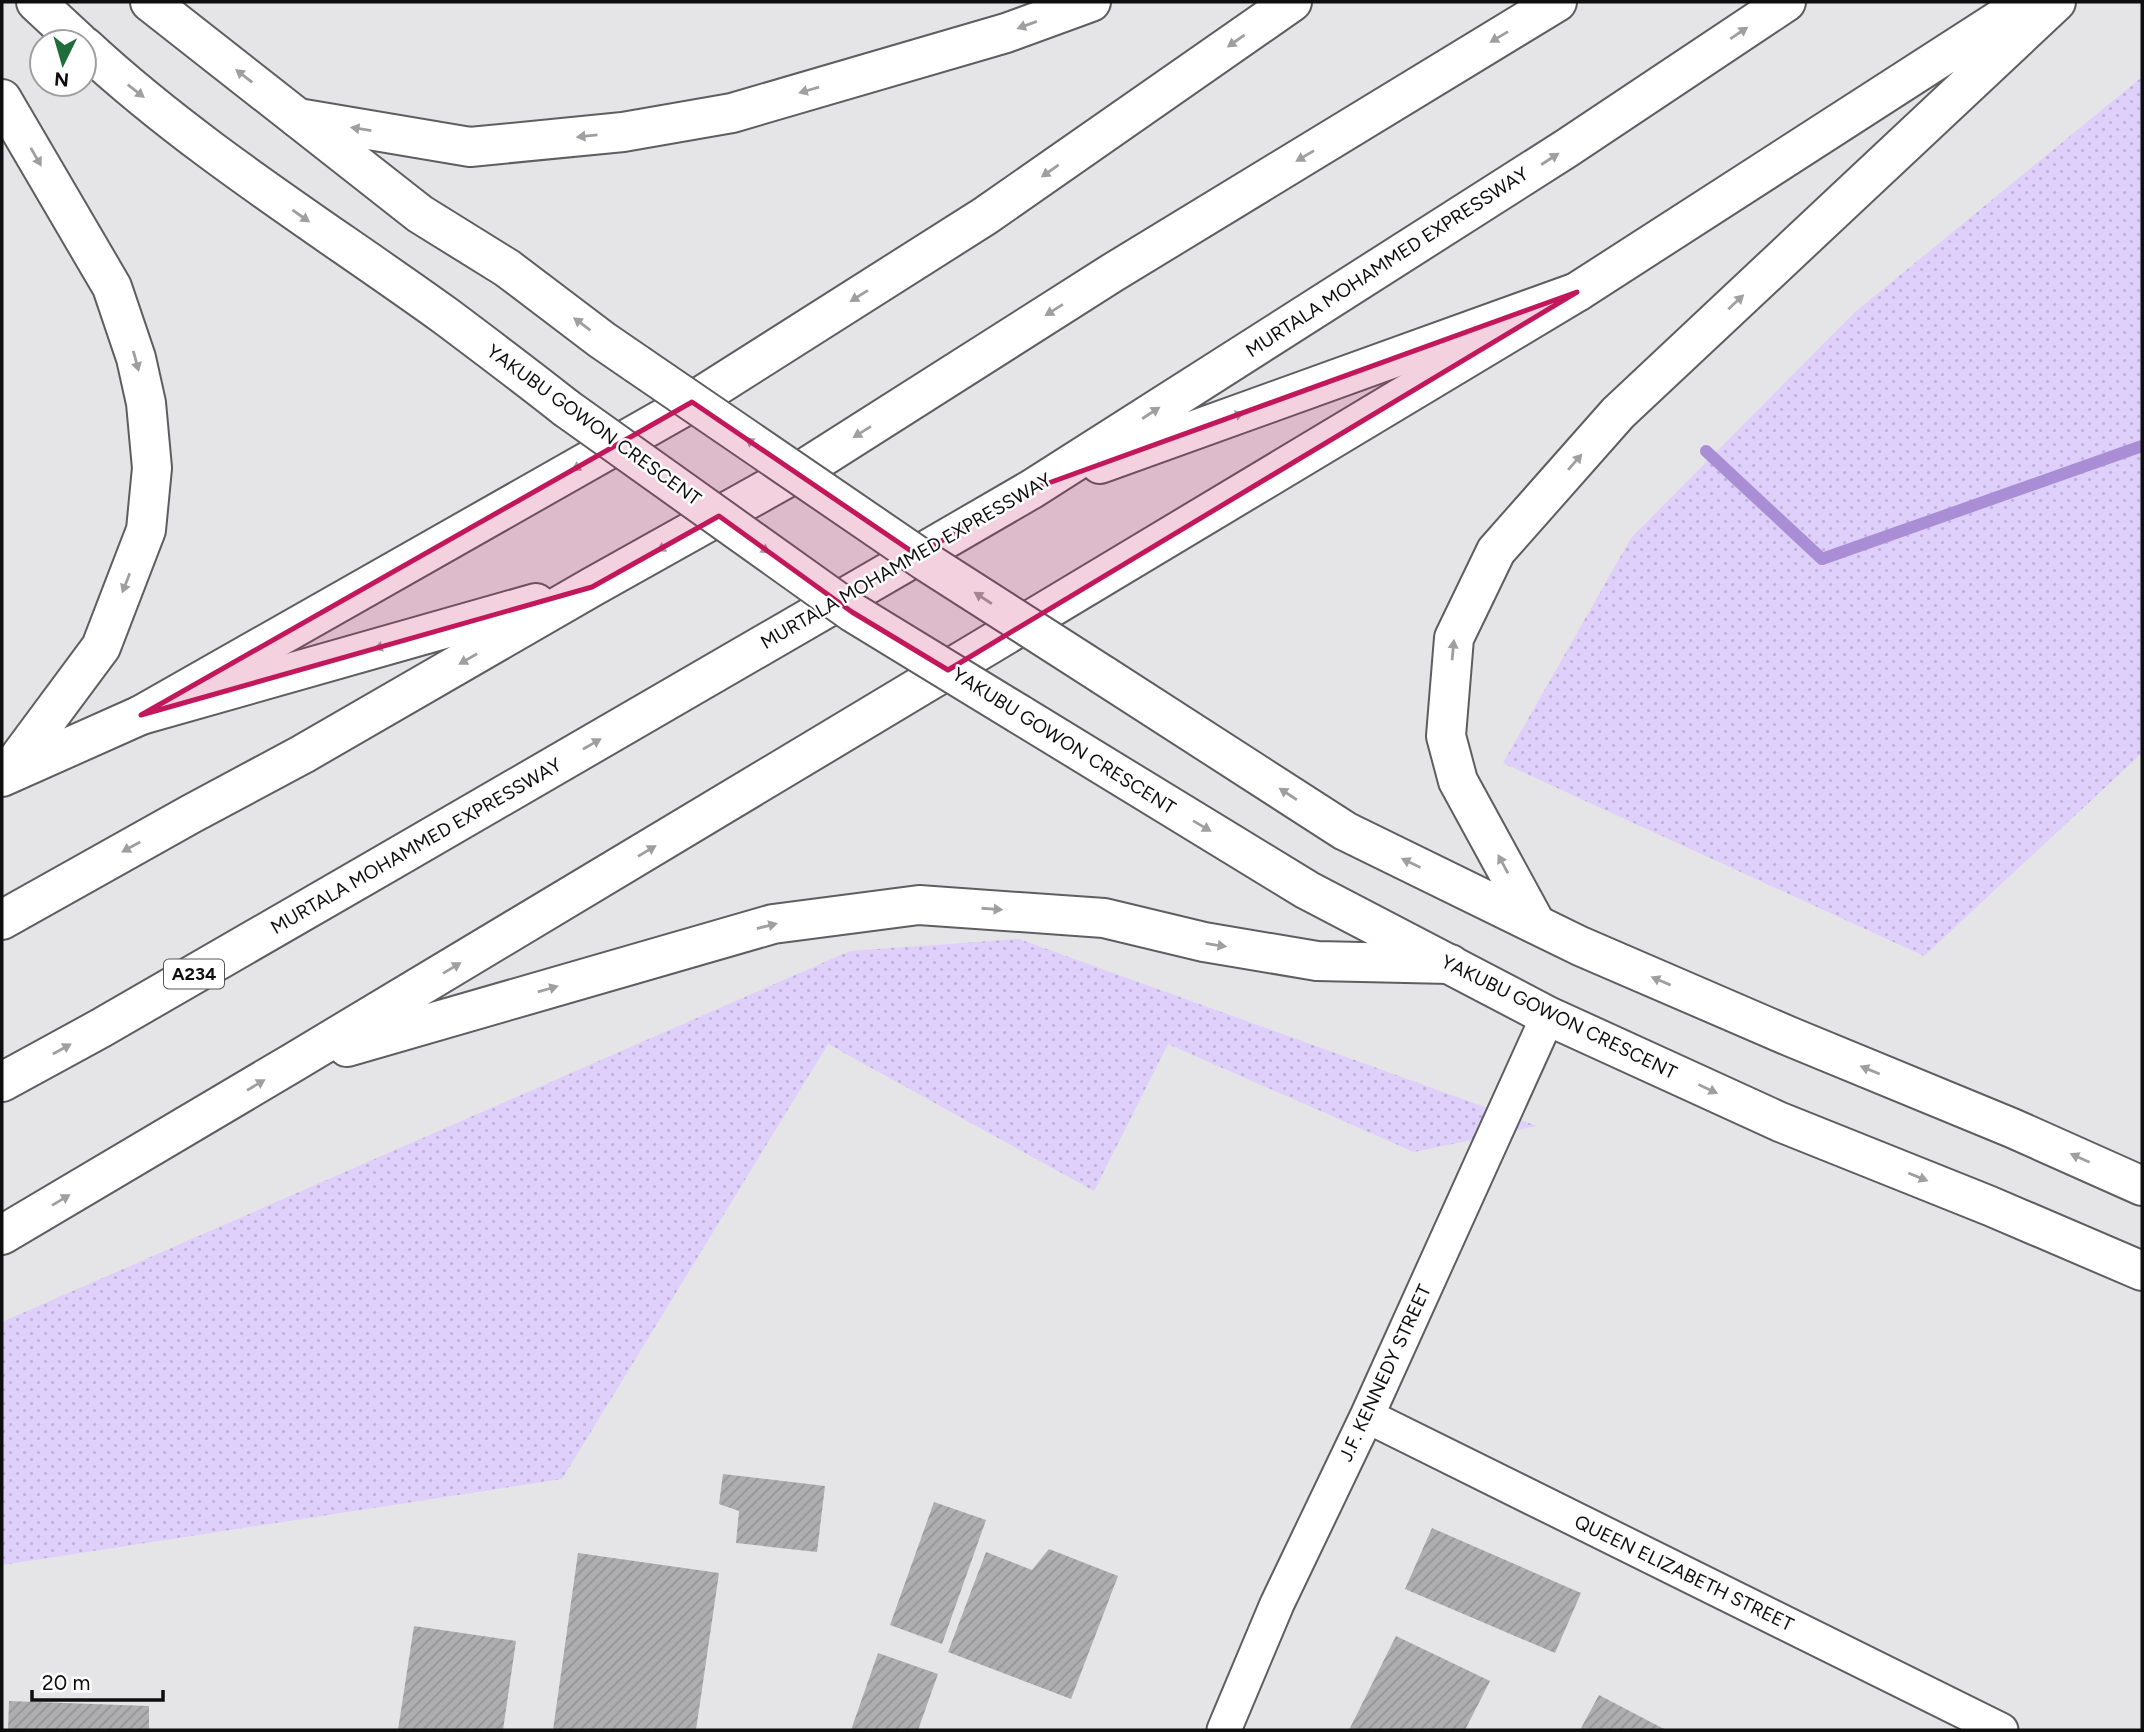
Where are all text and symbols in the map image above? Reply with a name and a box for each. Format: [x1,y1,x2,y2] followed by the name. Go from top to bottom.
[1017,20,1038,31] one-way arrow
[1730,27,1749,40] one-way arrow
[28,28,98,98] north arrow
[1489,31,1508,44] one-way arrow
[1227,34,1245,48] one-way arrow
[53,67,70,92] text: N
[235,69,253,83] one-way arrow
[126,83,144,98] one-way arrow
[798,86,819,96] one-way arrow
[350,123,372,134] one-way arrow
[575,130,597,141] one-way arrow
[30,148,42,167] one-way arrow
[1295,149,1314,162] one-way arrow
[1540,152,1559,165] one-way arrow
[1241,162,1533,362] street label: MURTALA MOHAMMED EXPRESSWAY
[1041,164,1059,178] one-way arrow
[292,209,310,223] one-way arrow
[850,289,869,302] one-way arrow
[1727,294,1745,310] one-way arrow
[1045,303,1064,316] one-way arrow
[573,317,591,332] one-way arrow
[482,340,706,511] street label: YAKUBU GOWON CRESCENT
[131,350,142,372] one-way arrow
[1142,406,1161,419] one-way arrow
[1224,410,1245,421] one-way arrow
[853,425,872,438] one-way arrow
[745,437,763,451] one-way arrow
[1567,453,1583,471] one-way arrow
[572,459,591,471] one-way arrow
[756,468,1056,654] street label: MURTALA MOHAMMED EXPRESSWAY
[656,540,675,552] one-way arrow
[752,540,771,554] one-way arrow
[120,572,131,593] one-way arrow
[974,592,993,605] one-way arrow
[1448,639,1459,661] one-way arrow
[373,641,395,652] one-way arrow
[458,653,478,665] one-way arrow
[948,663,1180,820] street label: YAKUBU GOWON CRESCENT
[583,738,602,750] one-way arrow
[266,753,566,939] street label: MURTALA MOHAMMED EXPRESSWAY
[1278,788,1297,801] one-way arrow
[1193,820,1212,832] one-way arrow
[121,841,141,853] one-way arrow
[637,844,656,857] one-way arrow
[1497,855,1509,874] one-way arrow
[1401,858,1421,869] one-way arrow
[982,904,1004,915] one-way arrow
[756,920,778,931] one-way arrow
[1206,940,1228,951] one-way arrow
[1438,950,1681,1084] street label: YAKUBU GOWON CRESCENT
[164,959,224,988] road number: A234
[442,962,461,974] one-way arrow
[1651,975,1671,987] one-way arrow
[538,983,559,993] one-way arrow
[52,1044,72,1056] one-way arrow
[1860,1064,1881,1075] one-way arrow
[247,1078,266,1091] one-way arrow
[1698,1083,1718,1095] one-way arrow
[2070,1152,2090,1164] one-way arrow
[1907,1171,1928,1182] one-way arrow
[51,1194,70,1207] one-way arrow
[1334,1281,1436,1465] street label: J.F. KENNEDY STREET
[1571,1510,1798,1636] street label: QUEEN ELIZABETH STREET
[32,1658,163,1702] scale bar
[42,1670,90,1695] text: 20 m

